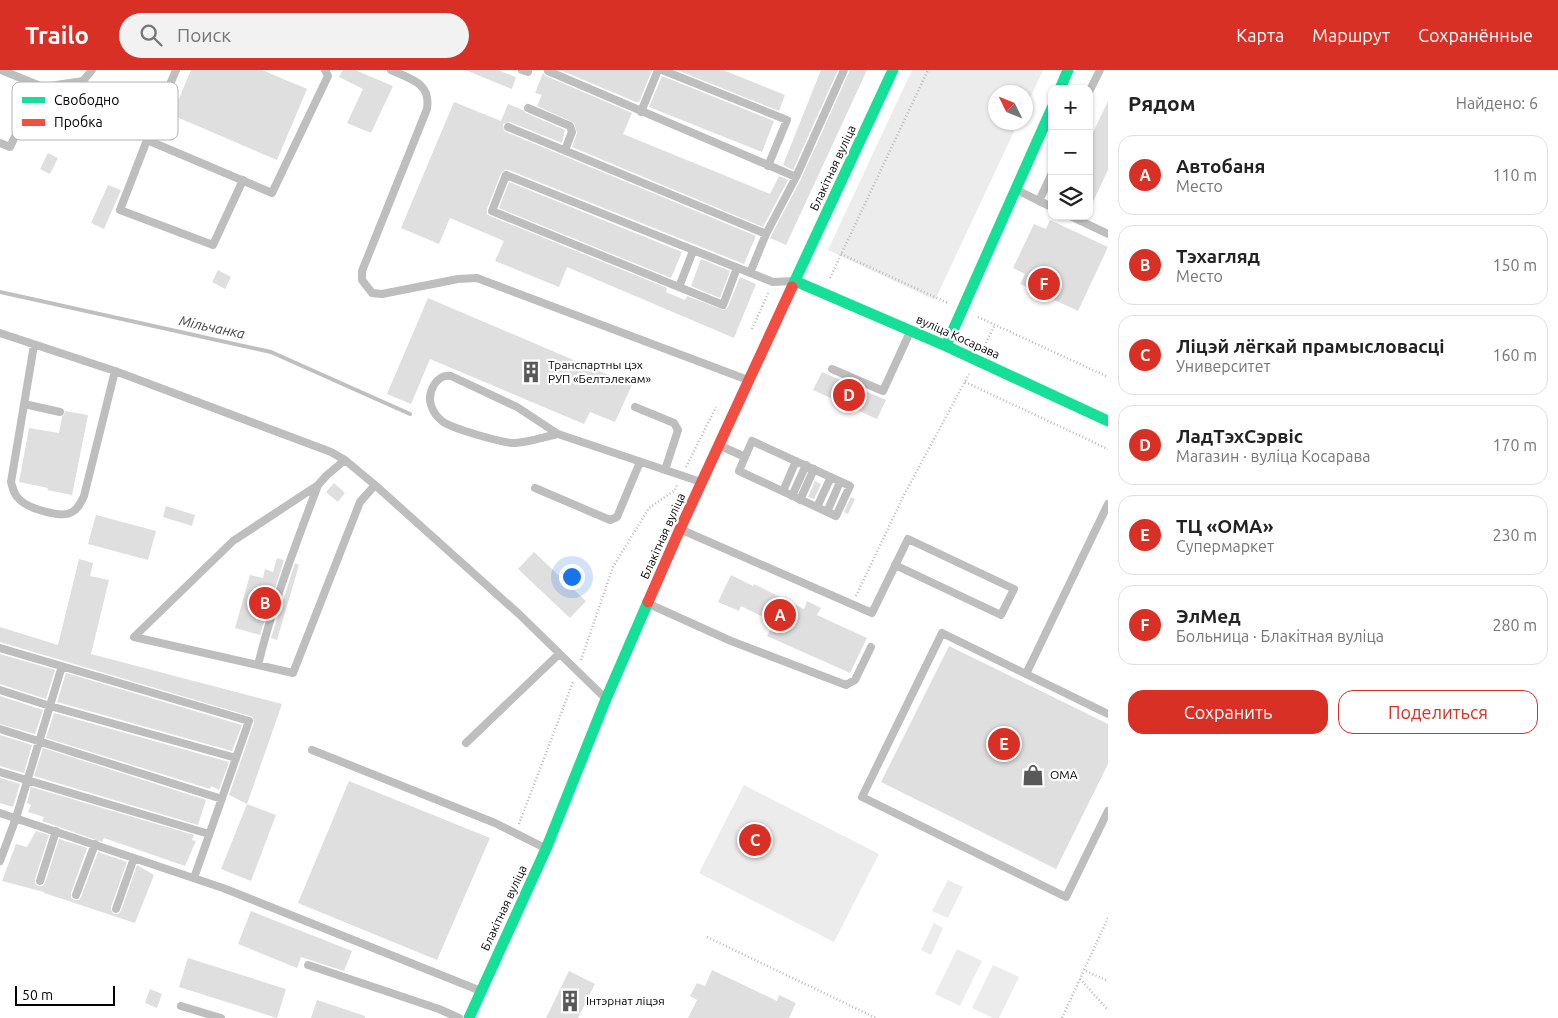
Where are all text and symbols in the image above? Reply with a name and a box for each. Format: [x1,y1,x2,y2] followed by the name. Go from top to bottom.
[119,13,469,58] search box
[137,21,165,49] icon: search
[25,22,89,49] text: Trailo
[177,24,231,46] text: Поиск
[1236,25,1284,45] text: Карта
[1312,25,1390,45] text: Маршрут
[1418,25,1533,45] text: Сохранённые
[12,82,178,140] legend
[988,85,1033,130] north arrow
[1048,85,1093,220] map controls
[1048,85,1093,130] button: +
[1128,91,1196,115] text: Рядом
[54,92,119,108] text: Свободно
[1456,94,1538,112] text: Найдено: 6
[54,114,103,130] text: Пробка
[807,123,858,213] street label: Блакітная вуліца
[1048,130,1093,175] button: −
[1176,155,1265,177] text: Автобаня
[1139,166,1151,184] text: A
[1492,166,1537,184] text: 110 m
[1048,175,1093,220] button: layers
[1176,177,1223,195] text: Место
[1176,245,1260,267] text: Тэхагляд
[1140,256,1150,274] text: B
[1492,256,1537,274] text: 150 m
[1028,265,1060,303] pin: F
[1176,267,1223,285] text: Место
[178,312,247,342] water label: Мільчанка
[914,312,1002,361] street label: вуліца Косарава
[1176,335,1445,357] text: Ліцэй лёгкай прамысловасці
[1140,346,1150,364] text: C
[1492,346,1537,364] text: 160 m
[1176,357,1271,375] text: Университет
[548,358,651,385] place label: Транспартны цэх РУП «Белтэлекам»
[518,359,544,385] building icon: Транспартны цэх РУП «Белтэлекам»
[833,376,865,414] pin: D
[1176,425,1303,447] text: ЛадТэхСэрвіс
[1139,436,1151,454] text: D
[1492,436,1537,454] text: 170 m
[1176,447,1370,465] text: Магазин · вуліца Косарава
[638,491,687,581] street label: Блакітная вуліца
[1176,515,1273,537] text: ТЦ «ОМА»
[1140,526,1150,544] text: E
[1492,526,1537,544] text: 230 m
[1176,537,1274,555] text: Супермаркет
[559,564,585,590] your location
[249,584,281,622] pin: B
[764,596,796,634] pin: A
[1176,605,1241,627] text: ЭлМед
[1141,616,1150,634] text: F
[1492,616,1537,634] text: 280 m
[1176,627,1384,645] text: Больница · Блакітная вуліца
[1128,690,1328,734] button: Сохранить
[1338,690,1538,734] button: Поделиться
[988,725,1020,763] pin: E
[1020,762,1046,788] shop icon: ОМА
[1050,768,1078,781] place label: ОМА
[739,821,771,859] pin: C
[478,863,529,953] street label: Блакітная вуліца
[15,983,115,1006] scale bar
[22,987,53,1003] text: 50 m
[557,988,583,1014] building icon: Інтэрнат ліцэя
[586,994,665,1007] place label: Інтэрнат ліцэя

